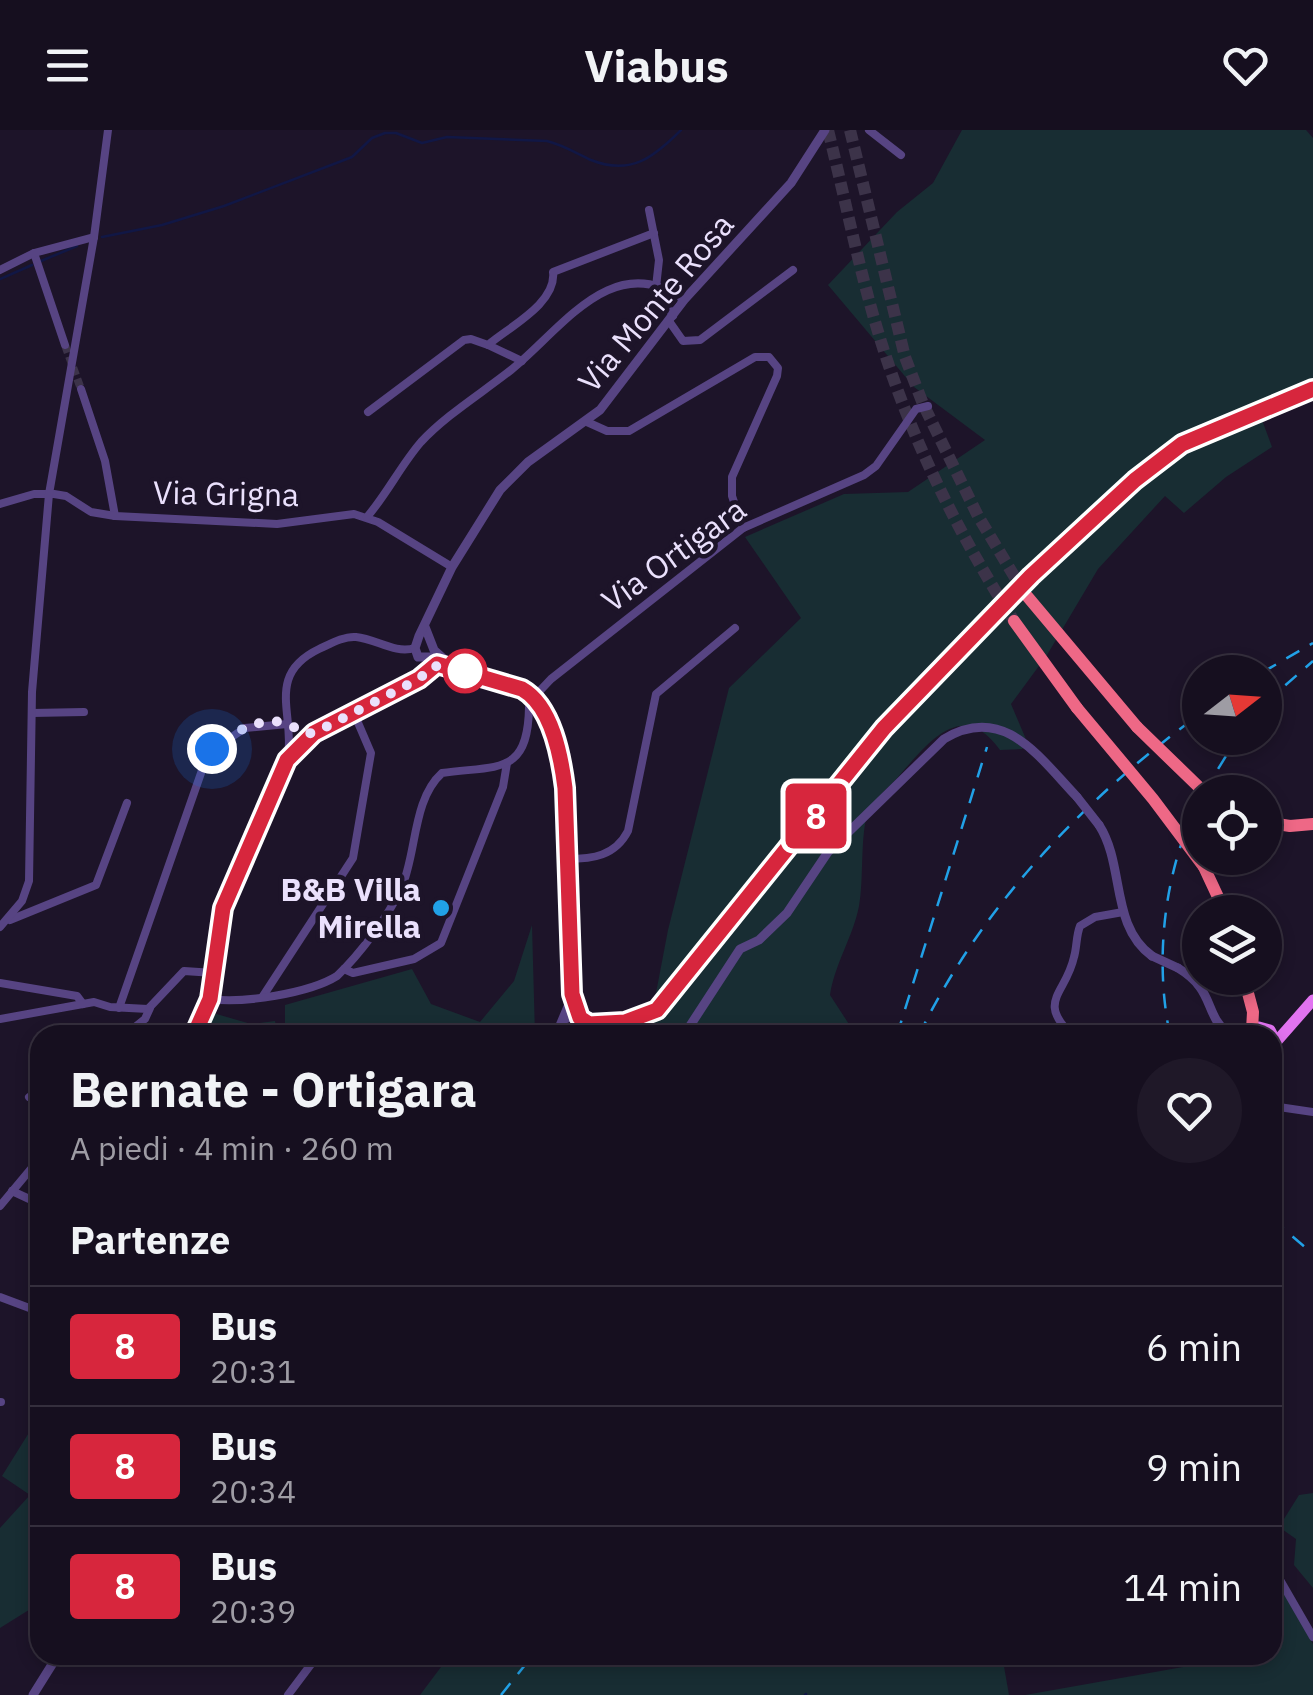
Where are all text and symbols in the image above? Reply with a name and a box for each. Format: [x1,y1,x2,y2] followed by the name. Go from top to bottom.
[584,36,729,94] text: Viabus
[40,38,95,93] icon: menu
[1218,38,1273,93] icon: heart
[568,204,742,401] street label: Via Monte Rosa
[153,471,300,515] street label: Via Grigna
[593,488,754,621] street label: Via Ortigara
[444,650,486,692] unlabelled marker
[1182,655,1282,755] north arrow
[1182,655,1282,995] map controls
[187,724,237,774] your location
[1182,775,1282,875] button: locate
[784,784,848,848] line badge: 8
[805,793,827,839] text: 8
[280,868,421,947] place label: B&B Villa Mirella
[1182,895,1282,995] button: layers
[430,897,452,919] marker: B&B Villa Mirella
[70,1058,477,1120] text: Bernate - Ortigara
[1137,1058,1242,1163] button: heart
[70,1127,394,1169] text: A piedi · 4 min · 260 m
[70,1215,230,1264] text: Partenze
[210,1301,277,1350] text: Bus
[1146,1322,1242,1371] text: 6 min
[114,1323,136,1369] text: 8
[210,1350,296,1392] text: 20:31
[210,1421,277,1470] text: Bus
[1146,1442,1242,1491] text: 9 min
[114,1443,136,1489] text: 8
[210,1470,296,1512] text: 20:34
[210,1541,277,1590] text: Bus
[1123,1562,1242,1611] text: 14 min
[114,1563,136,1609] text: 8
[210,1590,296,1632] text: 20:39

